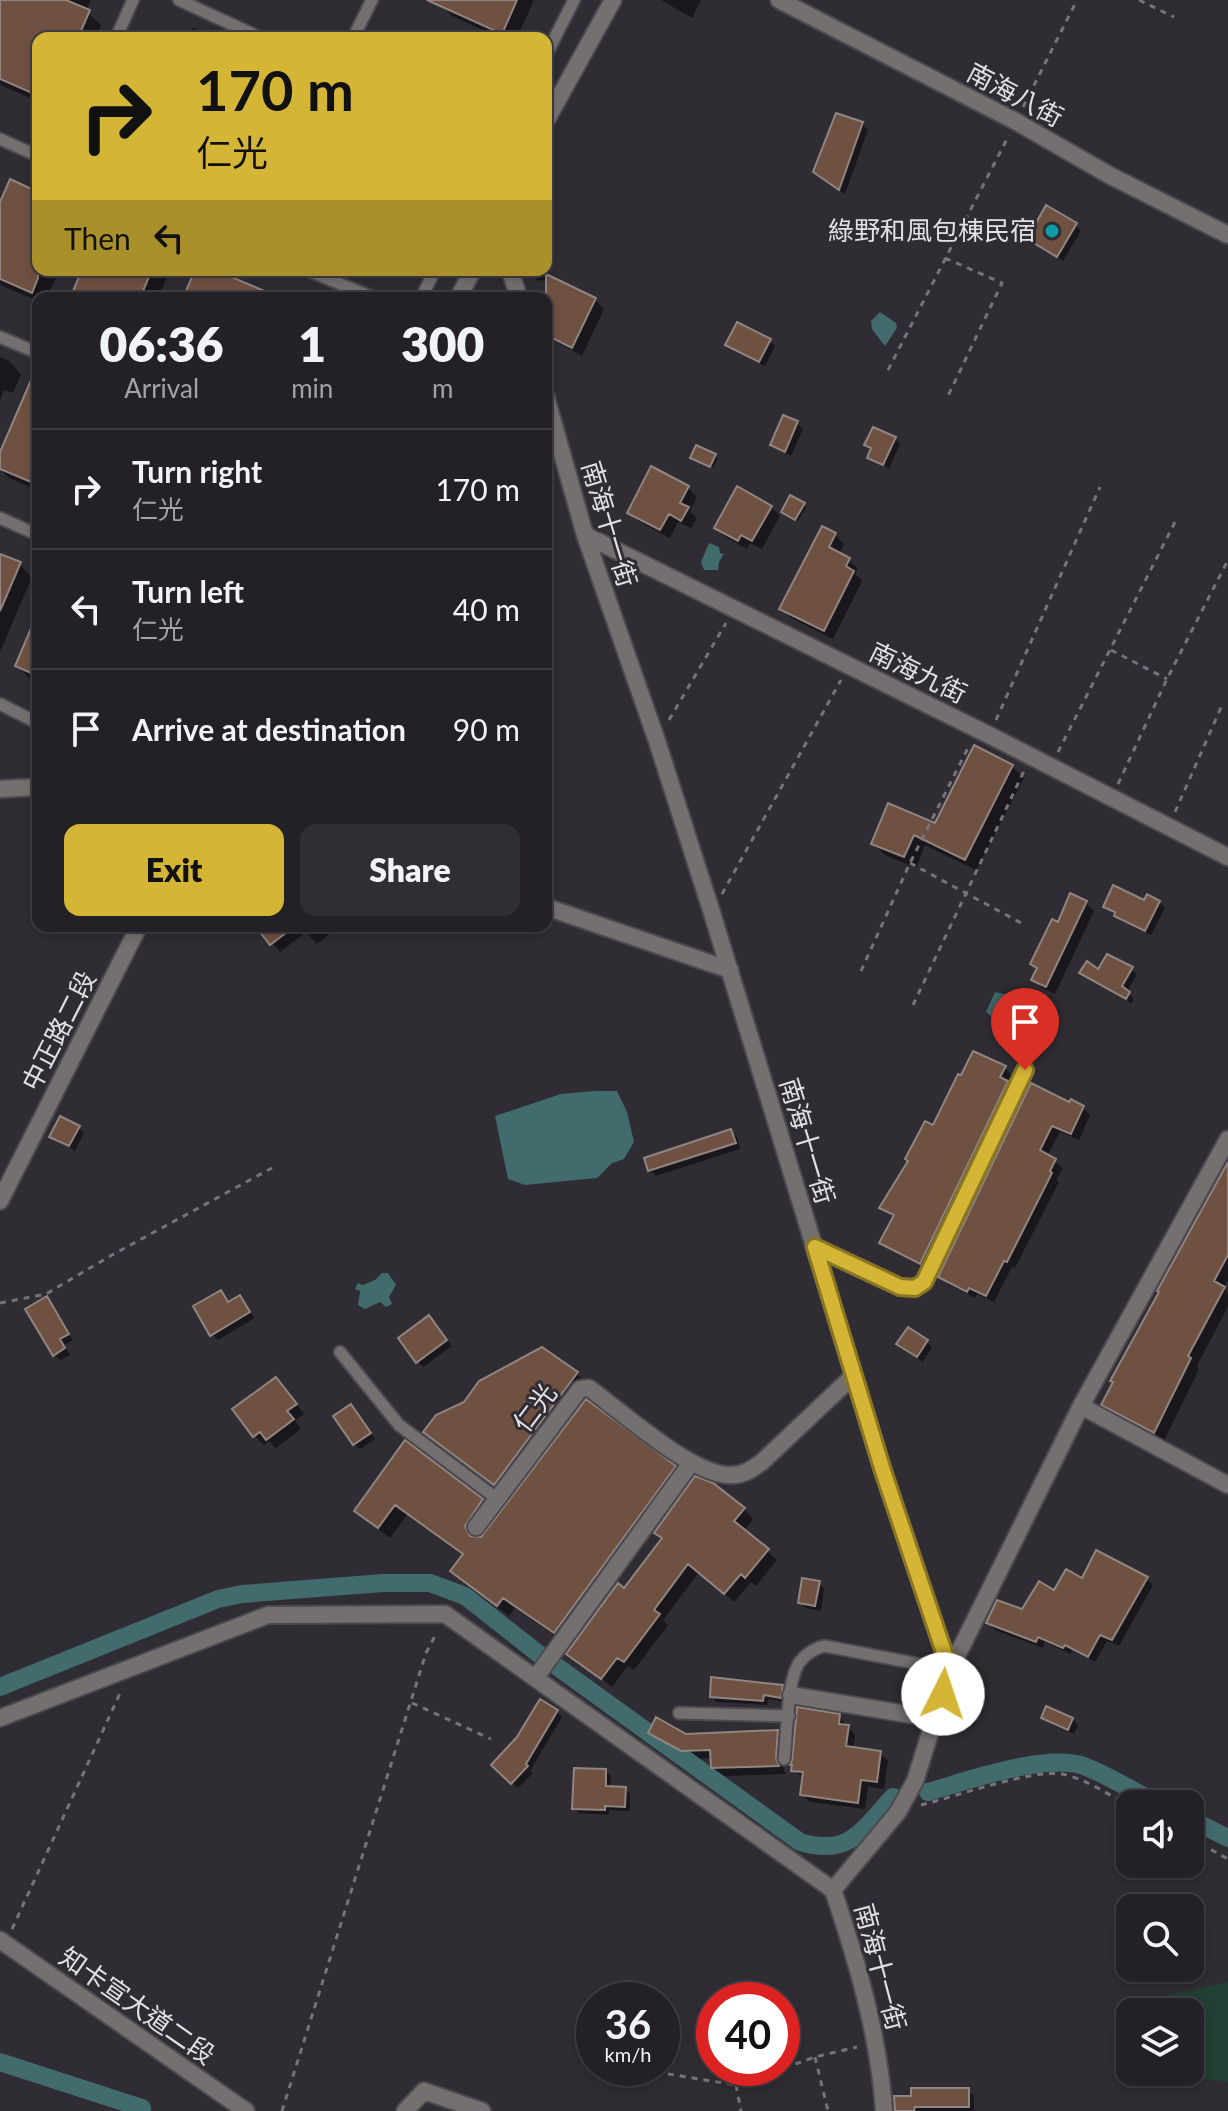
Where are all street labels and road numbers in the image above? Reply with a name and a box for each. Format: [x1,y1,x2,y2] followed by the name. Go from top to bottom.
[962,56,1069,133] street label: 南海八街
[576,457,644,591] street label: 南海十一街
[865,635,972,709] street label: 南海九街
[14,965,102,1096] street label: 中正路二段
[774,1074,842,1208] street label: 南海十一街
[506,1377,563,1438] street label: 仁光
[849,1900,913,2034] street label: 南海十一街
[54,1940,221,2070] street label: 知卡宣大道二段

